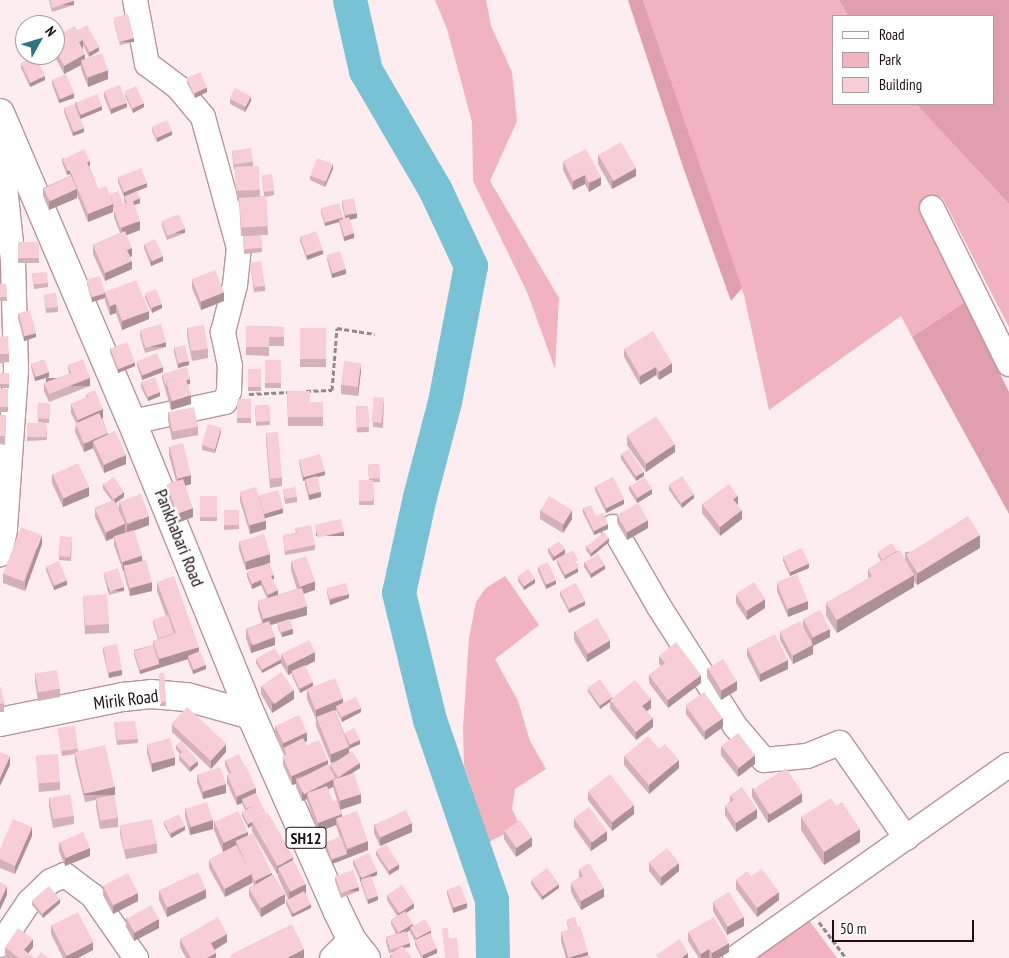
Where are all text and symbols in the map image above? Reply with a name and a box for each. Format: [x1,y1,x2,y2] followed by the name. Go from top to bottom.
[15,15,65,65] north arrow
[832,15,994,105] legend
[42,23,60,40] text: N
[879,25,905,44] text: Road
[879,50,901,69] text: Park
[879,75,922,94] text: Building
[150,486,208,590] street label: Pankhabari Road
[92,685,160,715] street label: Mirik Road
[285,824,327,851] road number: SH12
[834,910,976,942] scale bar
[840,919,866,938] text: 50 m

